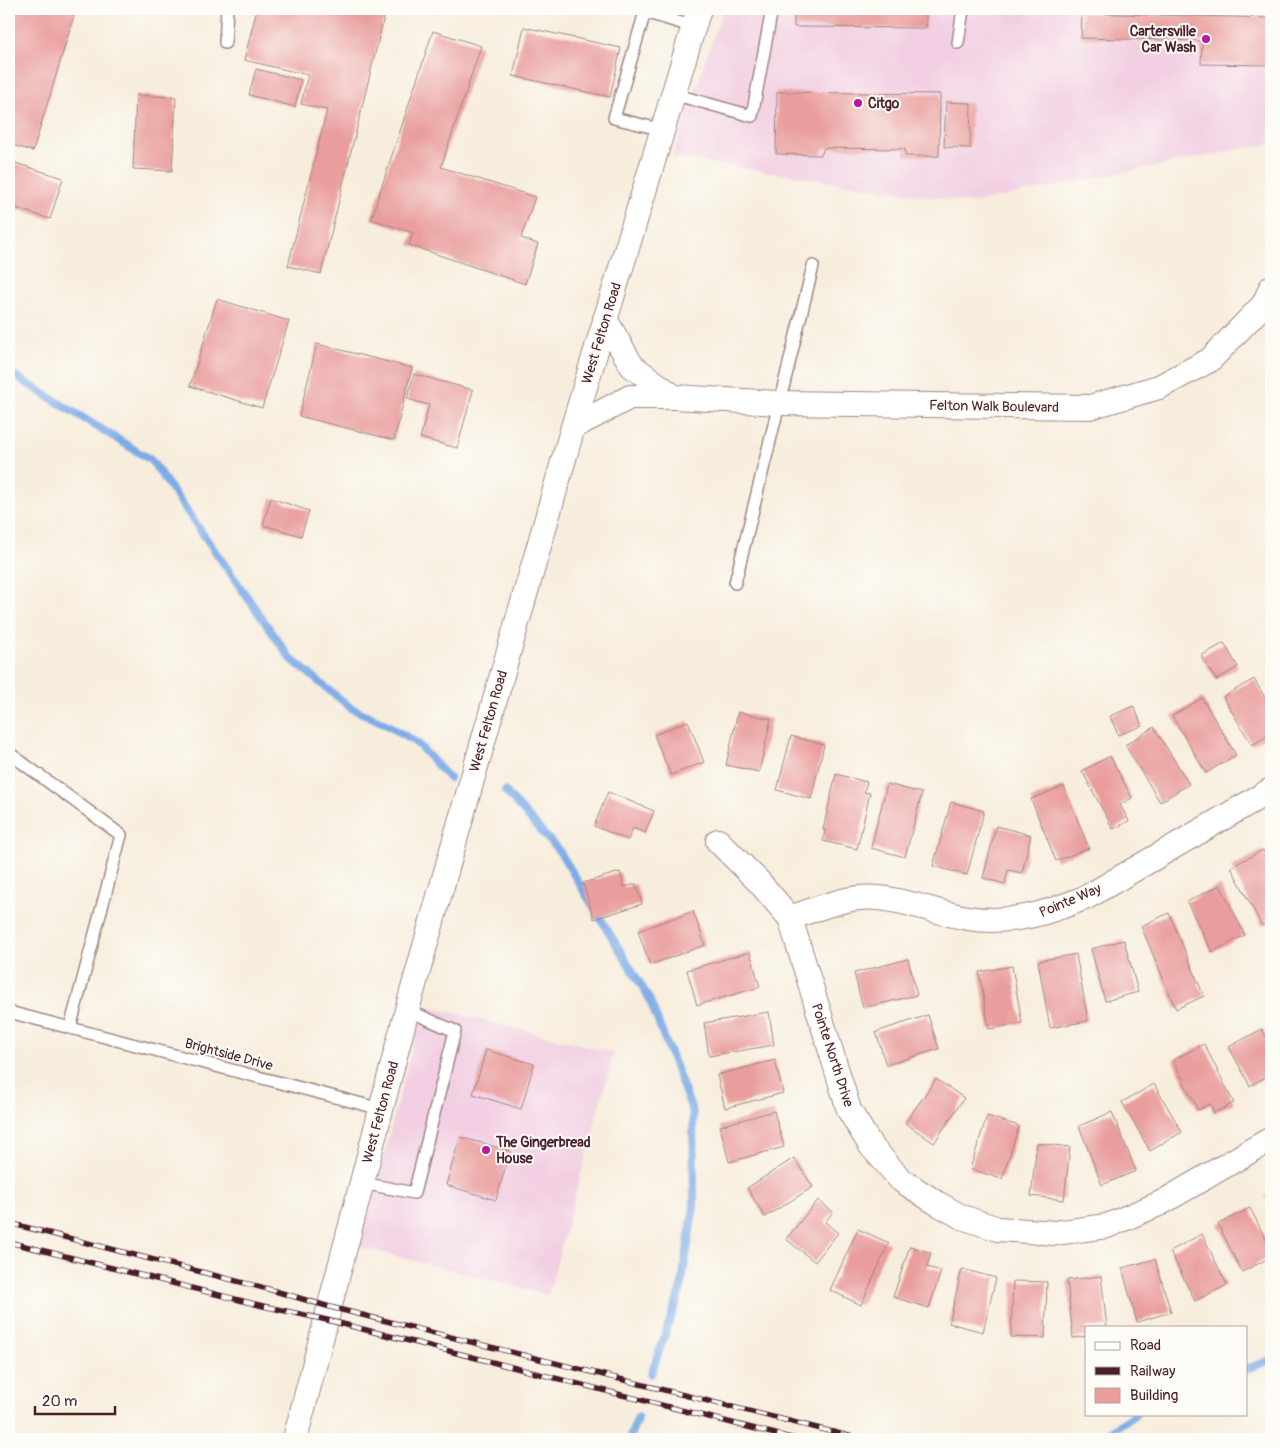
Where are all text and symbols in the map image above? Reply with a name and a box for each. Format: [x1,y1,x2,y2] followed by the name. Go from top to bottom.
[1130,23,1197,56] place label: Cartersville Car Wash
[1200,33,1212,45] marker: Cartersville Car Wash
[868,95,900,112] place label: Citgo
[852,97,864,109] marker: Citgo
[578,280,625,386] street label: West Felton Road
[929,397,1059,416] street label: Felton Walk Boulevard
[466,668,511,774] street label: West Felton Road
[1037,880,1104,921] street label: Pointe Way
[808,1001,857,1109] street label: Pointe North Drive
[183,1035,275,1074] street label: Brightside Drive
[359,1059,402,1165] street label: West Felton Road
[495,1134,591,1167] place label: The Gingerbread House
[480,1144,492,1156] marker: The Gingerbread House
[1085,1326,1248,1416] legend
[1130,1336,1161,1355] text: Road
[1130,1362,1176,1381] text: Railway
[35,1383,115,1415] scale bar
[1130,1386,1178,1405] text: Building
[42,1392,77,1411] text: 20 m

